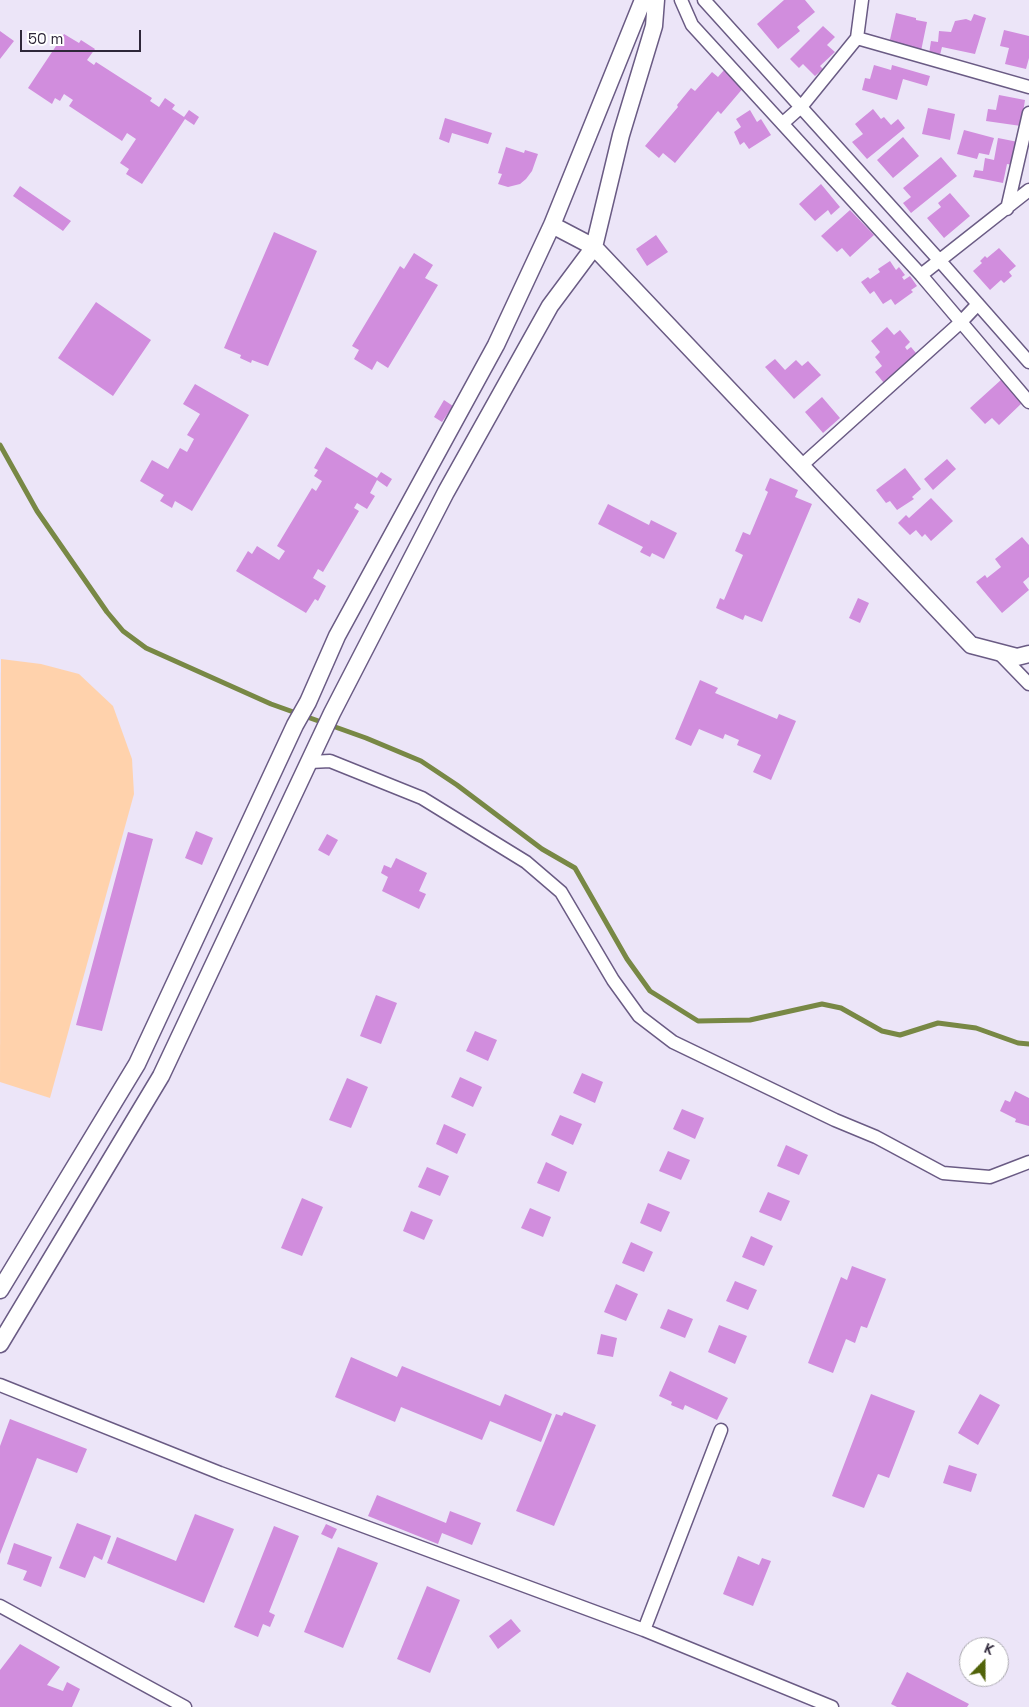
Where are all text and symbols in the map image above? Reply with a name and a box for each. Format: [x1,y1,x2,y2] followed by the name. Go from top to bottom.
[22,20,144,52] scale bar
[28,29,63,48] text: 50 m
[959,1637,1009,1687] north arrow
[982,1639,997,1659] text: K

